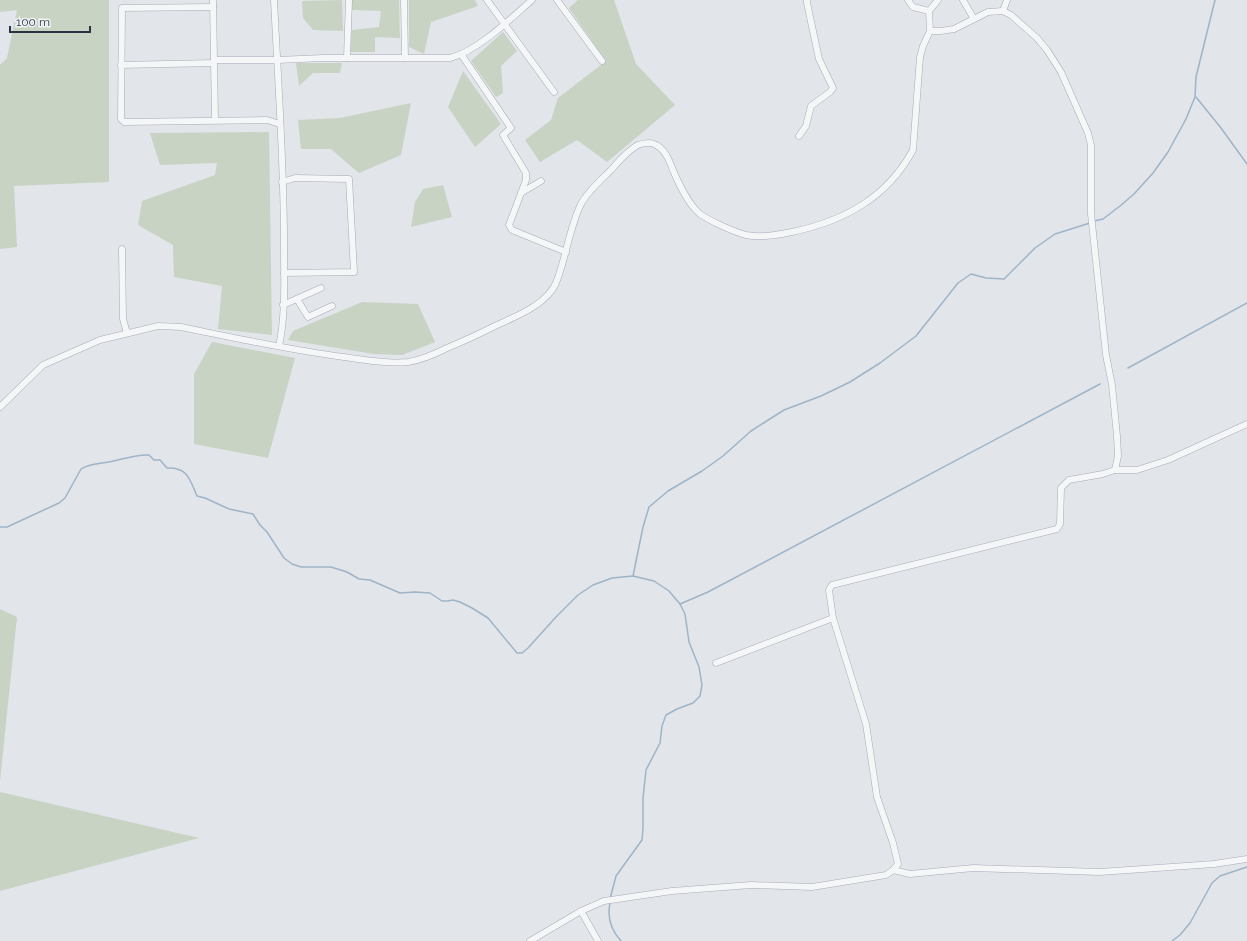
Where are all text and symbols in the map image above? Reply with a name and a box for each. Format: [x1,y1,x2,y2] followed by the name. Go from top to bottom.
[10,8,90,34] scale bar
[16,15,50,29] text: 100 m

